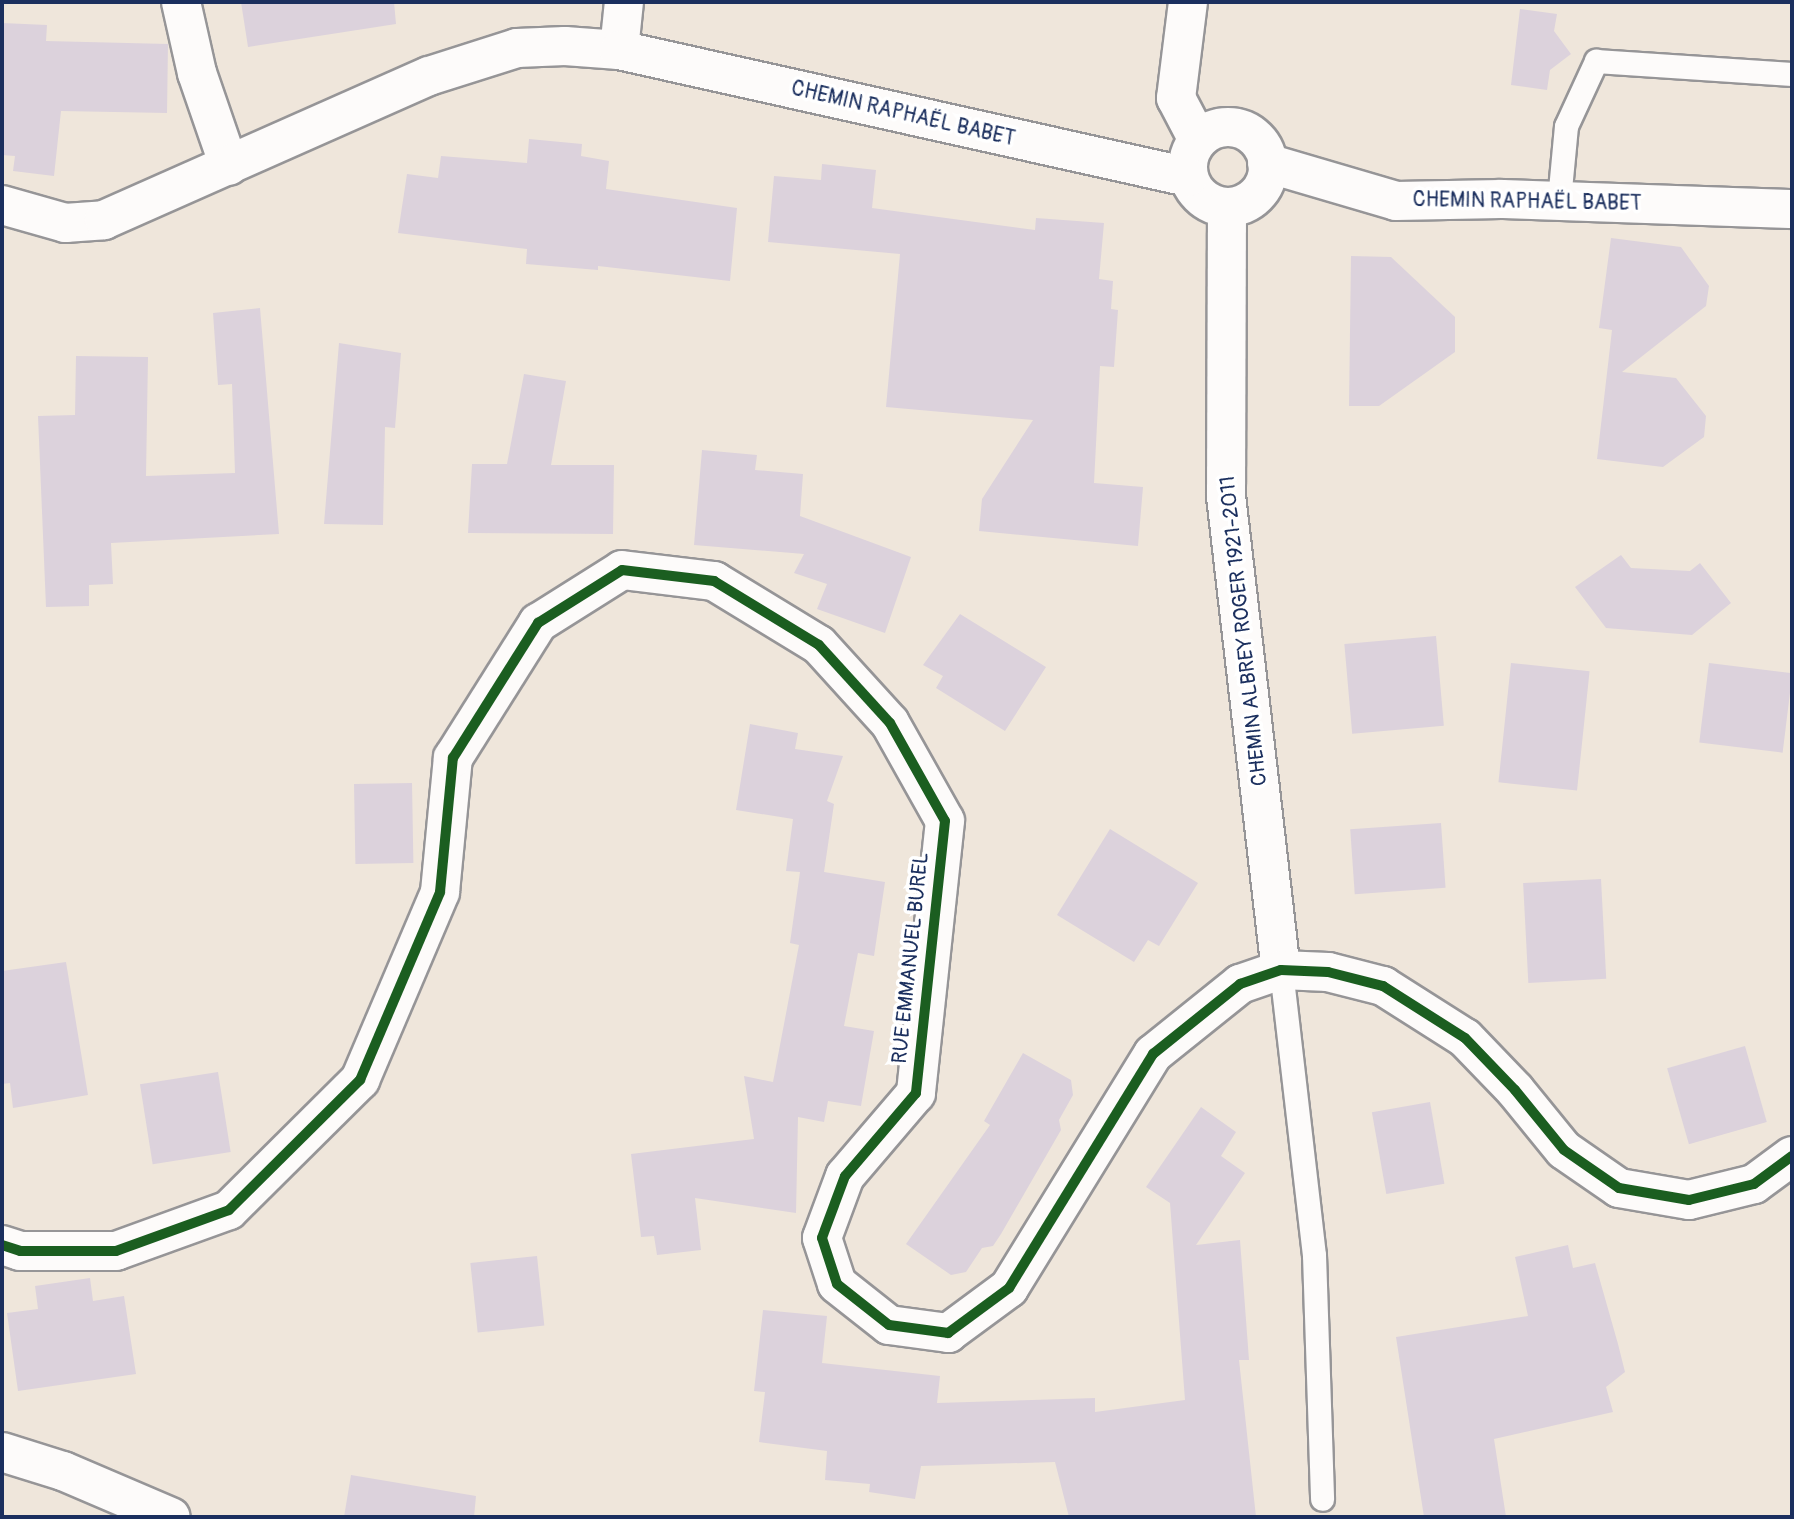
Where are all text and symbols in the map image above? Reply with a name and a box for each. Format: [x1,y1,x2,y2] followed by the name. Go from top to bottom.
[789,76,1017,152] street label: CHEMIN RAPHAËL BABET
[1412,187,1642,217] street label: CHEMIN RAPHAËL BABET
[1215,475,1273,787] street label: CHEMIN ALBREY ROGER 1921-2011
[887,851,935,1065] street label: RUE EMMANUEL BUREL

